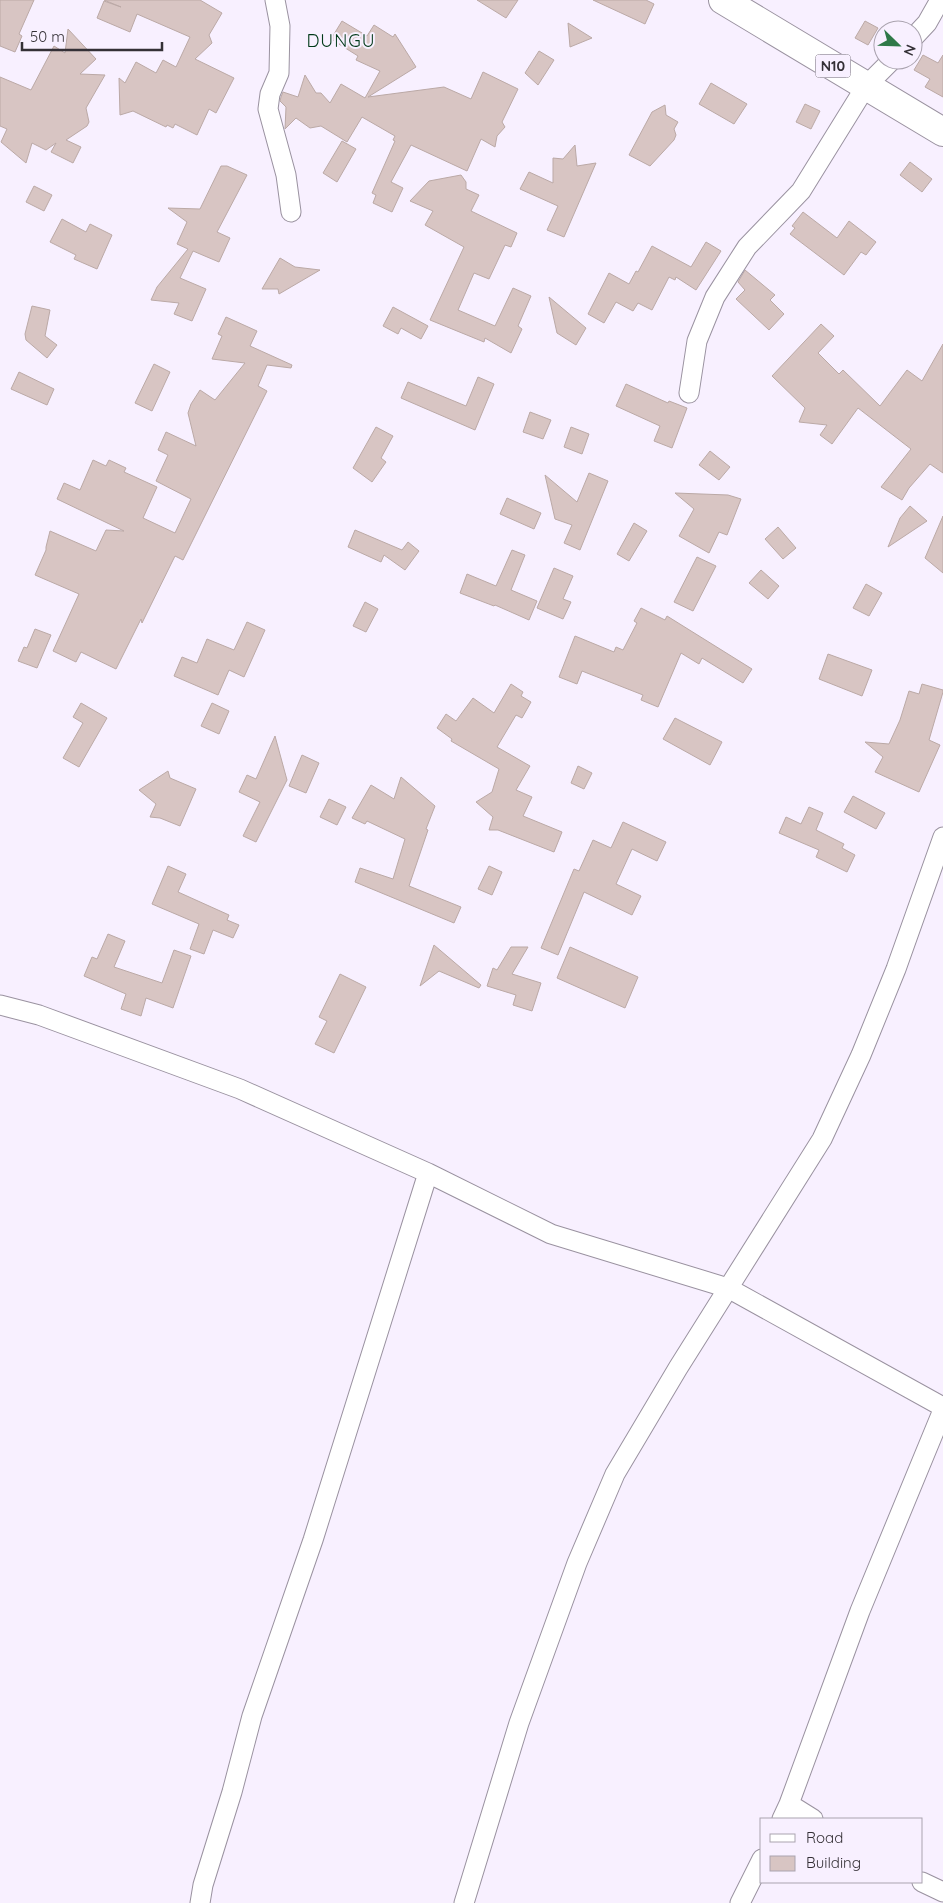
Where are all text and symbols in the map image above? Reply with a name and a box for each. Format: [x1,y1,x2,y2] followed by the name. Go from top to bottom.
[22,20,162,52] scale bar
[873,20,923,70] north arrow
[30,27,65,46] text: 50 m
[306,29,376,52] district label: DUNGU
[900,42,920,58] text: N
[816,54,850,78] road number: N10
[760,1818,923,1883] legend
[806,1828,843,1847] text: Road
[806,1853,861,1872] text: Building

